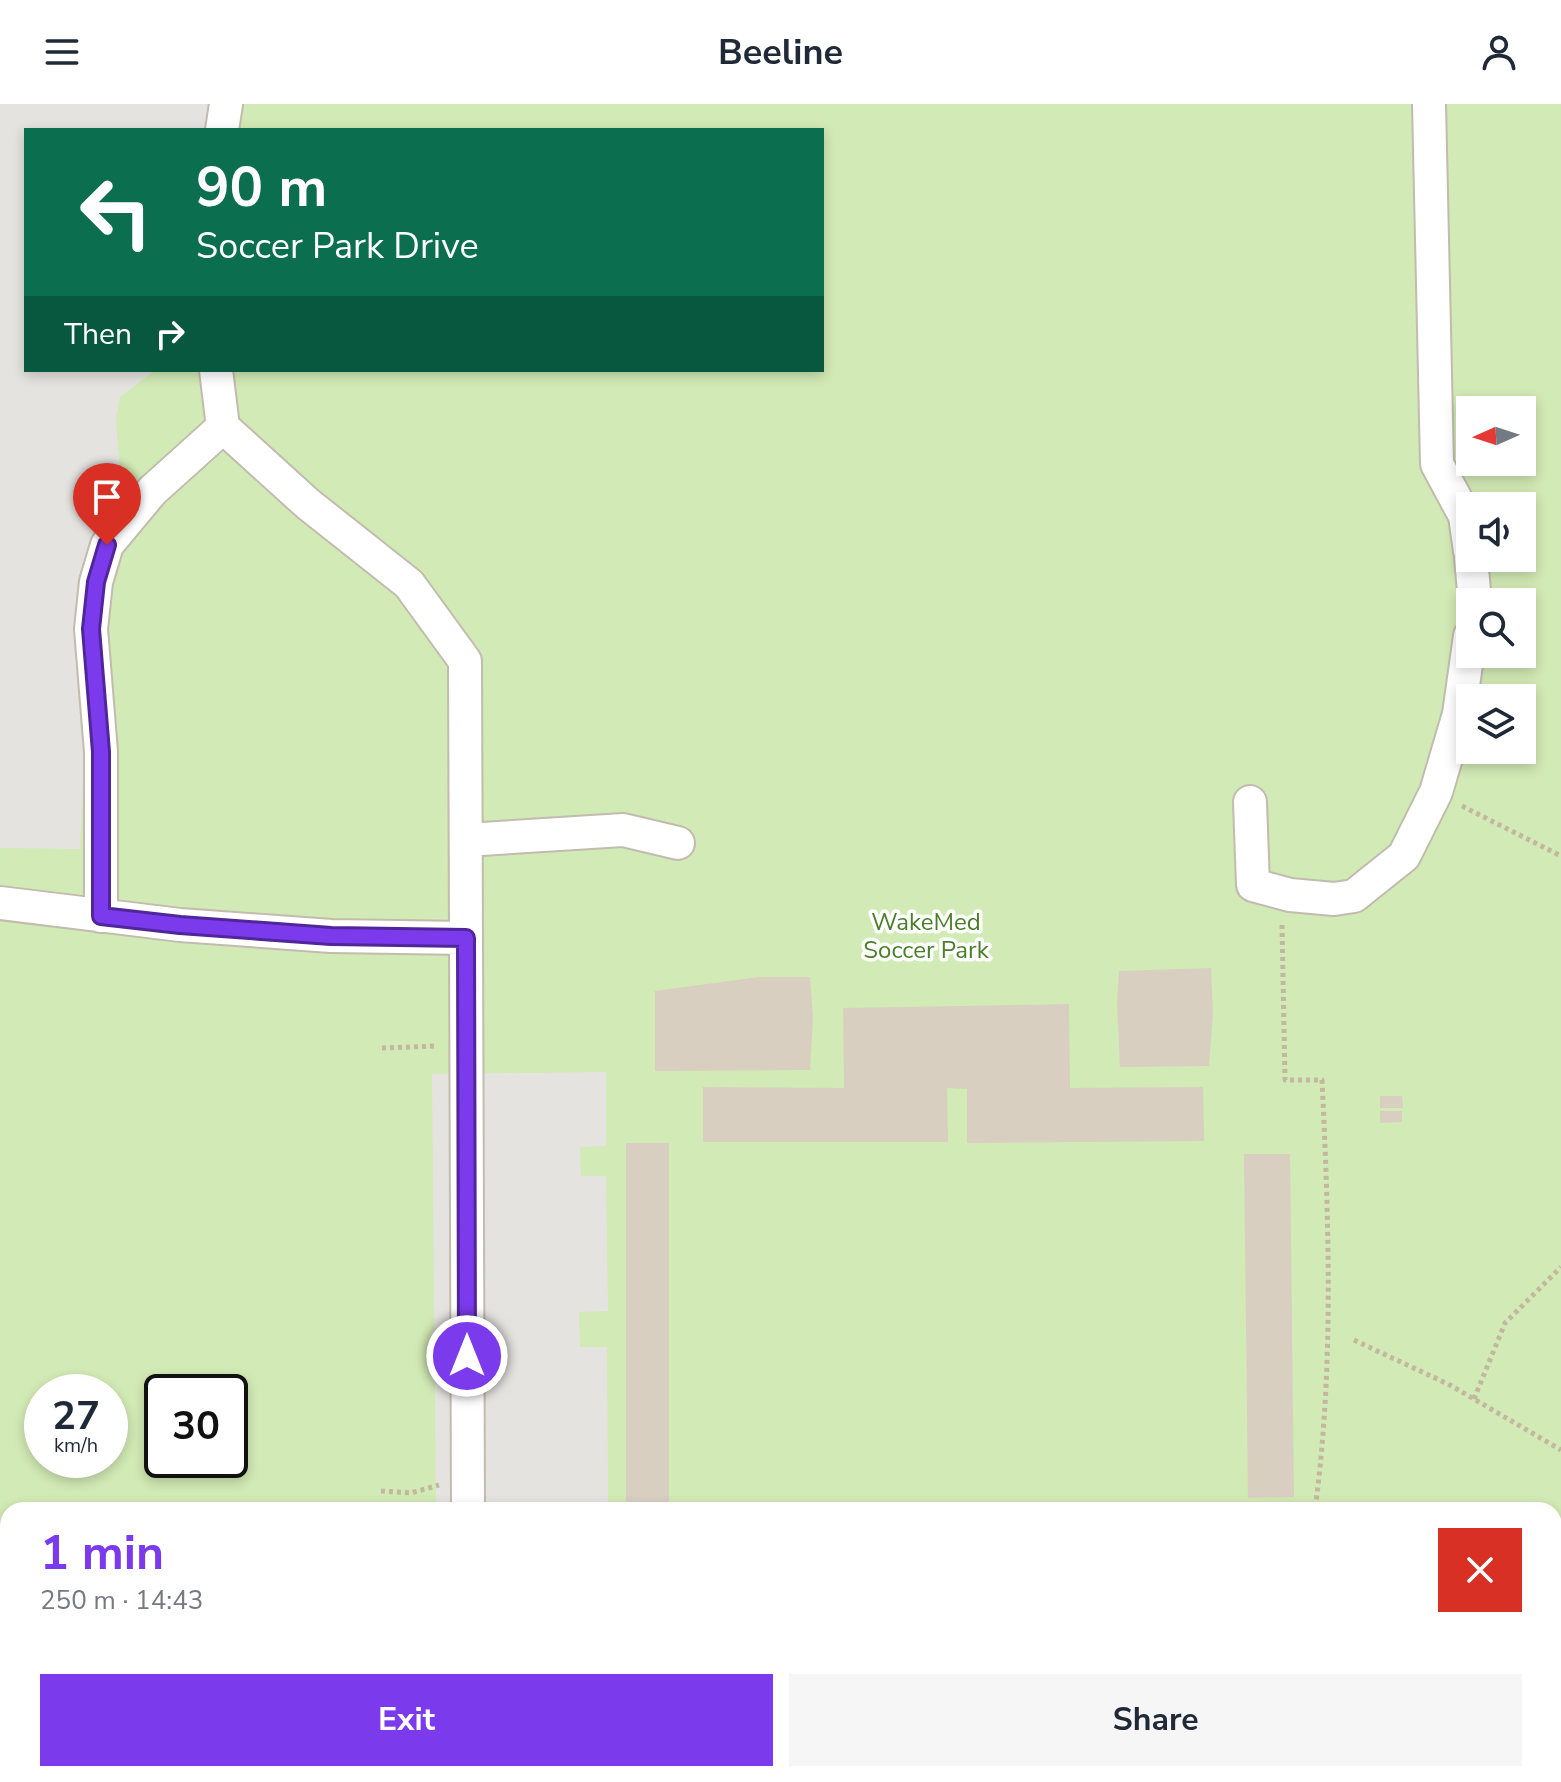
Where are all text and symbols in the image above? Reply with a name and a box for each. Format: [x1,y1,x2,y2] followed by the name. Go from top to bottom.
[718,28,843,77] text: Beeline
[40,30,84,74] icon: menu
[1477,30,1521,74] icon: person
[196,149,327,226] text: 90 m
[64,160,168,264] icon: left
[196,222,479,271] text: Soccer Park Drive
[148,312,192,356] icon: right
[64,314,132,355] text: Then
[1456,396,1536,476] north arrow
[1456,396,1536,764] map controls
[73,463,141,545] pin
[85,475,129,519] icon: arrive
[1456,492,1536,572] button: sound
[1456,588,1536,668] button: search
[1456,684,1536,764] button: layers
[863,906,990,966] park label: WakeMed Soccer Park
[425,1314,509,1398] position arrow
[144,1374,248,1478] speed limit sign: 30
[52,1389,100,1443] text: 27
[54,1432,98,1459] text: km/h
[40,1520,164,1586] text: 1 min
[1438,1528,1522,1612] button: close
[40,1583,203,1618] text: 250 m · 14:43
[40,1674,773,1766] button: Exit
[789,1674,1522,1766] button: Share

